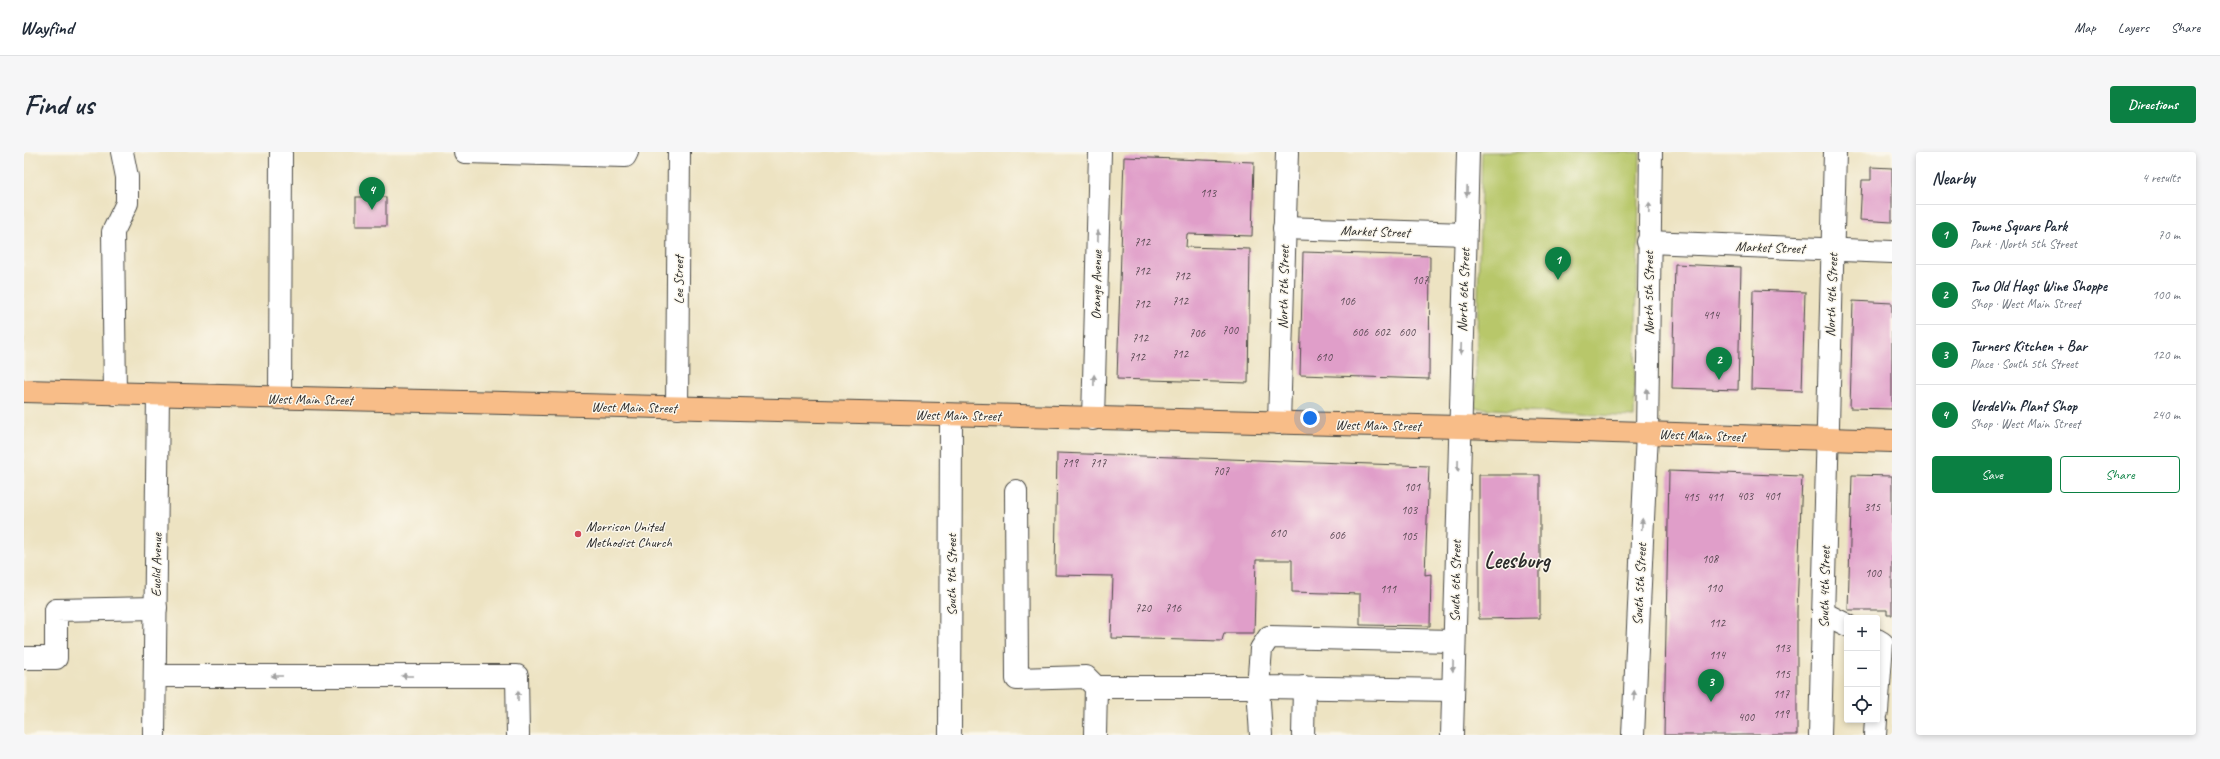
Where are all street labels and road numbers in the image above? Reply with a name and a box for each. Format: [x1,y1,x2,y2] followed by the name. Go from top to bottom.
[1340,222,1412,241] street label: Market Street
[1735,238,1807,257] street label: Market Street
[1274,244,1293,329] street label: North 7th Street
[1454,247,1474,332] street label: North 6th Street
[1087,249,1106,320] street label: Orange Avenue
[1640,250,1657,335] street label: North 5th Street
[1822,252,1842,337] street label: North 4th Street
[670,253,687,304] street label: Lee Street
[267,390,355,409] street label: West Main Street
[591,398,679,417] street label: West Main Street
[915,406,1003,425] street label: West Main Street
[1335,416,1423,435] street label: West Main Street
[1659,426,1747,446] street label: West Main Street
[147,532,166,597] street label: Euclid Avenue
[943,533,960,616] street label: South 9th Street
[1446,538,1465,622] street label: South 6th Street
[1629,541,1650,625] street label: South 5th Street
[1815,544,1834,628] street label: South 4th Street

